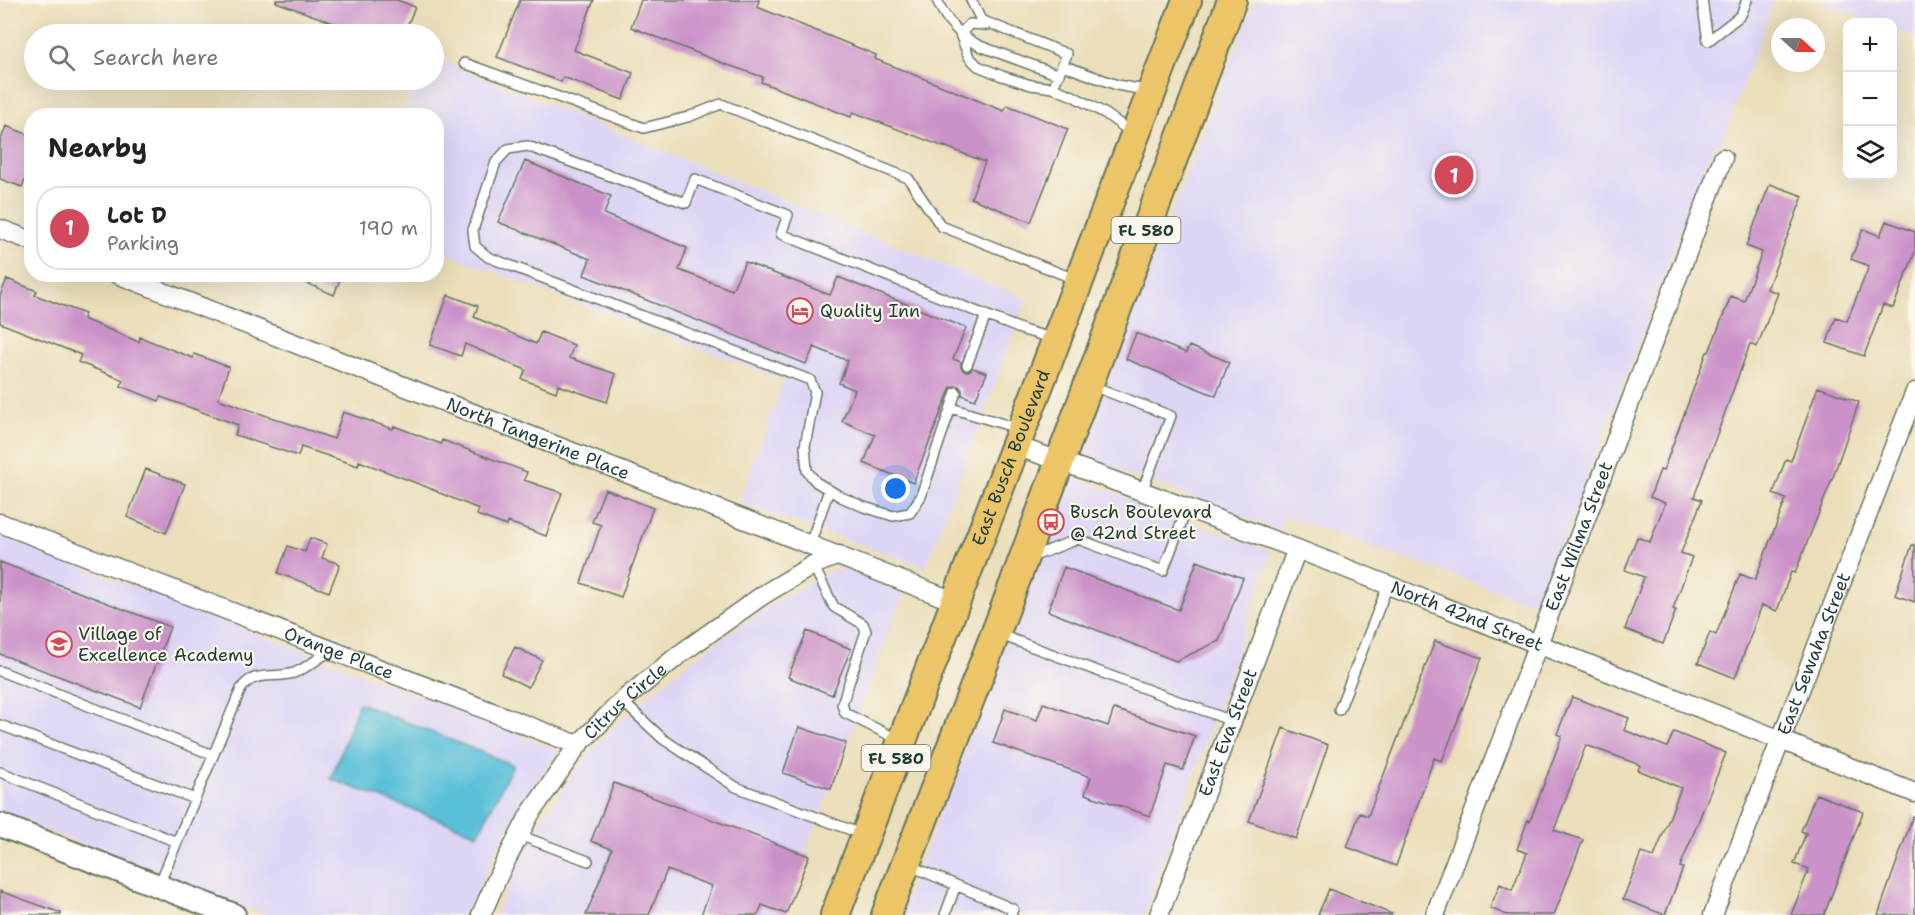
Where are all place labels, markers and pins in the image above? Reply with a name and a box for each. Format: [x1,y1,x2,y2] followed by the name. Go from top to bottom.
[1434,152,1474,198] pin: 1
[785,296,815,326] hotel icon: Quality Inn
[820,299,920,323] place label: Quality Inn
[1070,500,1212,545] place label: Busch Boulevard @ 42nd Street
[1036,507,1066,537] bus stop icon: Busch Boulevard @ 42nd Street
[78,622,254,667] place label: Village of Excellence Academy
[44,629,74,659] school or university icon: Village of Excellence Academy

